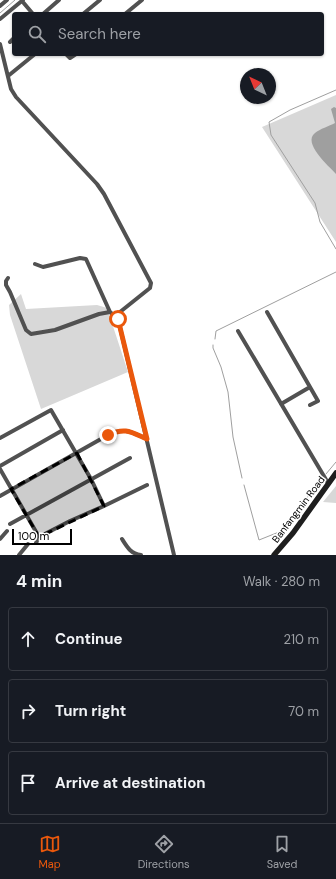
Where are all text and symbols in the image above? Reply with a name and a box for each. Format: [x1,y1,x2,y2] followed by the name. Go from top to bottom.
[12,12,324,56] search box
[26,23,48,45] icon: search
[58,24,141,44] text: Search here
[240,68,276,104] north arrow
[109,310,127,328] route start
[99,426,117,444] route end
[269,473,328,545] street label: Banfangmin Road
[12,527,72,546] scale bar
[18,529,49,543] text: 100 m
[16,570,62,592] text: 4 min
[243,573,320,590] text: Walk · 280 m
[17,628,39,650] icon: ahead
[55,629,123,649] text: Continue
[284,631,319,648] text: 210 m
[17,700,39,722] icon: right
[55,701,126,721] text: Turn right
[288,703,319,720] text: 70 m
[17,772,39,794] icon: arrive
[55,773,206,793] text: Arrive at destination
[39,833,61,871] tab: Map
[138,833,190,871] tab: Directions
[267,833,297,871] tab: Saved

